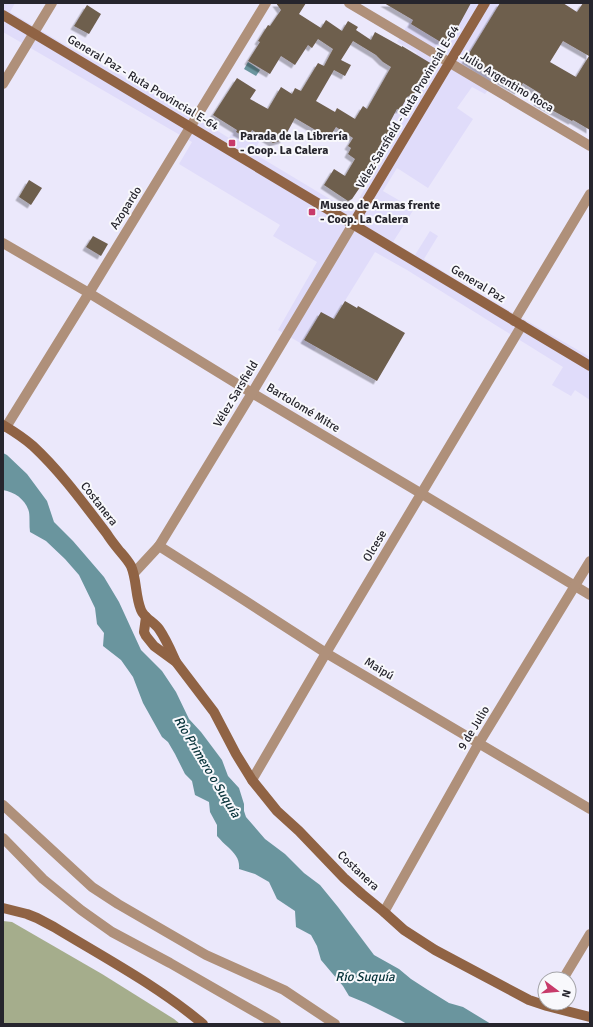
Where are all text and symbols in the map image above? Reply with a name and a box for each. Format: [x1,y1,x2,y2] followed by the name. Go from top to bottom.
[353,22,463,191] street label: Vélez Sarsfield - Ruta Provincial E-64
[65,32,222,135] street label: General Paz - Ruta Provincial E-64
[458,48,556,116] street label: Julio Argentino Roca
[240,129,348,158] place label: Parada de la Librería - Coop. La Calera
[227,138,237,148] marker: Parada de la Librería - Coop. La Calera
[107,184,145,232] street label: Azopardo
[320,198,440,227] place label: Museo de Armas frente - Coop. La Calera
[307,207,317,217] marker: Museo de Armas frente - Coop. La Calera
[448,262,508,306] street label: General Paz
[210,358,262,430] street label: Vélez Sarsfield
[263,380,343,436] street label: Bartolomé Mitre
[77,479,121,529] street label: Costanera
[360,527,390,565] street label: Olcese
[361,654,397,684] street label: Maipú
[455,703,493,753] street label: 9 de Julio
[170,713,244,821] water label: Río Primero o Suquía
[334,848,382,894] street label: Costanera
[335,969,395,985] water label: Río Suquía
[537,971,577,1011] north arrow
[559,988,573,999] text: N

